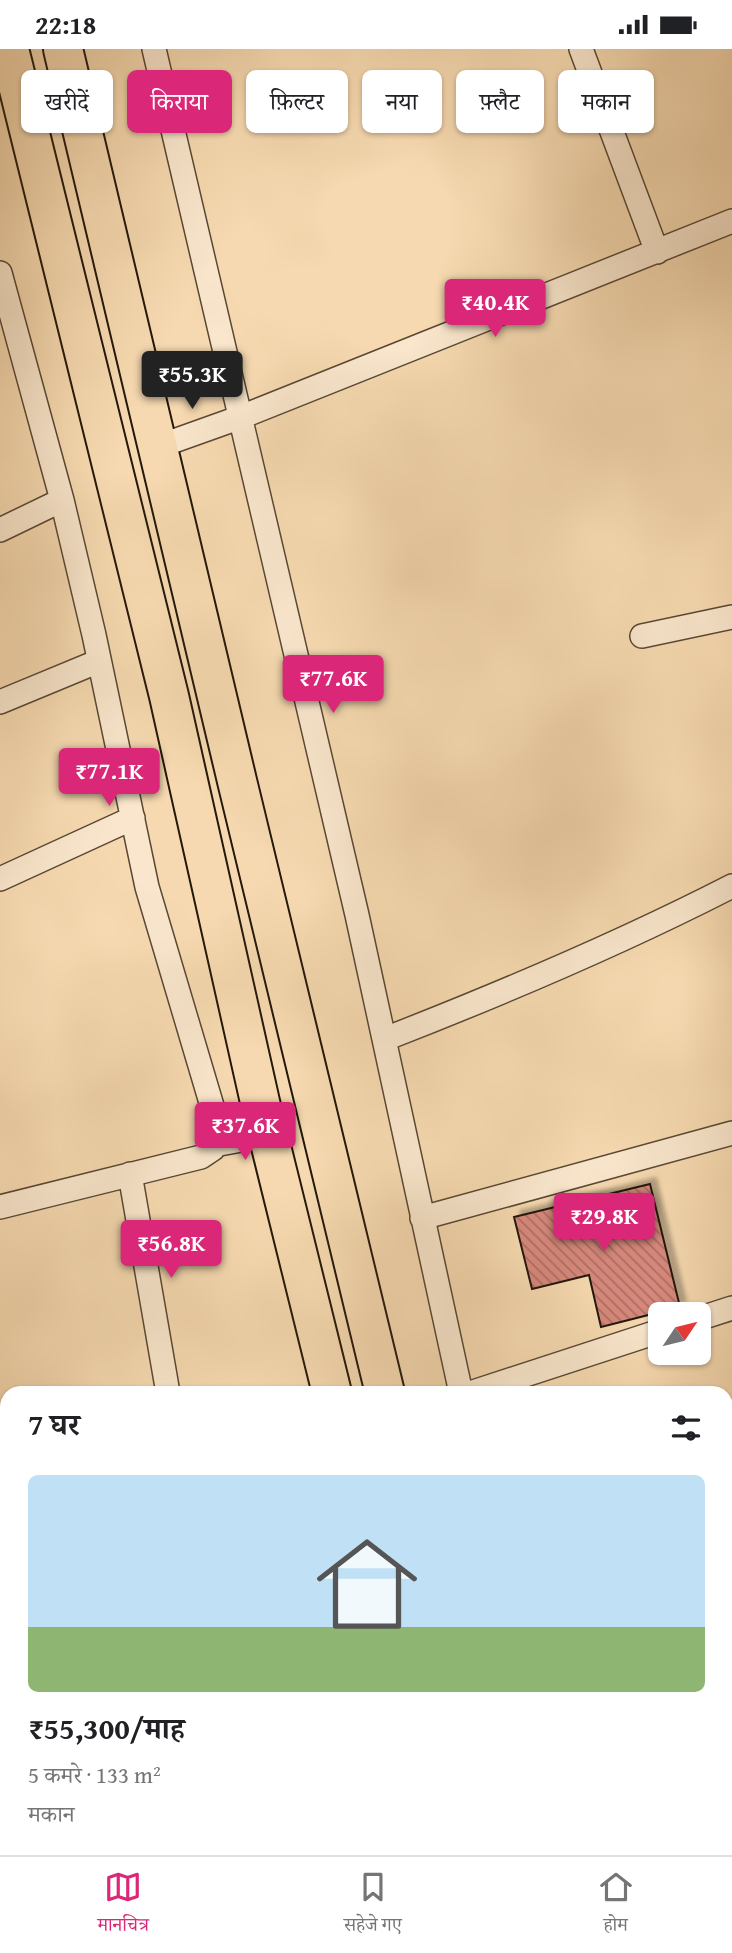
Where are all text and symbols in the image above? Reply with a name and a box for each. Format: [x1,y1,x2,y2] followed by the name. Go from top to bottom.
[35,5,96,44] text: 22:18
[21,70,113,133] chip: खरीदें
[127,70,232,133] chip: किराया
[246,70,348,133] chip: फ़िल्टर
[362,70,442,133] chip: नया
[456,70,544,133] chip: फ़्लैट
[558,70,654,133] chip: मकान
[438,279,552,339] pin: ₹40.4K
[461,285,529,318] text: ₹40.4K
[135,351,249,411] pin: ₹55.3K
[158,357,226,390] text: ₹55.3K
[276,655,390,715] pin: ₹77.6K
[299,661,367,694] text: ₹77.6K
[52,749,166,808] pin: ₹77.1K
[75,754,143,787] text: ₹77.1K
[188,1103,302,1162] pin: ₹37.6K
[211,1108,279,1141] text: ₹37.6K
[547,1193,661,1253] pin: ₹29.8K
[570,1199,638,1232] text: ₹29.8K
[114,1221,228,1280] pin: ₹56.8K
[137,1226,205,1259] text: ₹56.8K
[648,1302,710,1365] north arrow
[648,1302,711,1365] map controls
[28,1402,80,1446] text: 7 घर
[667,1409,705,1447] icon: filters
[304,1521,430,1647] icon: home
[28,1706,185,1750] text: ₹55,300/माह
[28,1758,161,1791] text: 5 कमरे · 133 m²
[28,1797,75,1830] text: मकान
[97,1868,149,1943] tab: मानचित्र
[344,1868,402,1943] tab: सहेजे गए
[597,1868,635,1943] tab: होम

